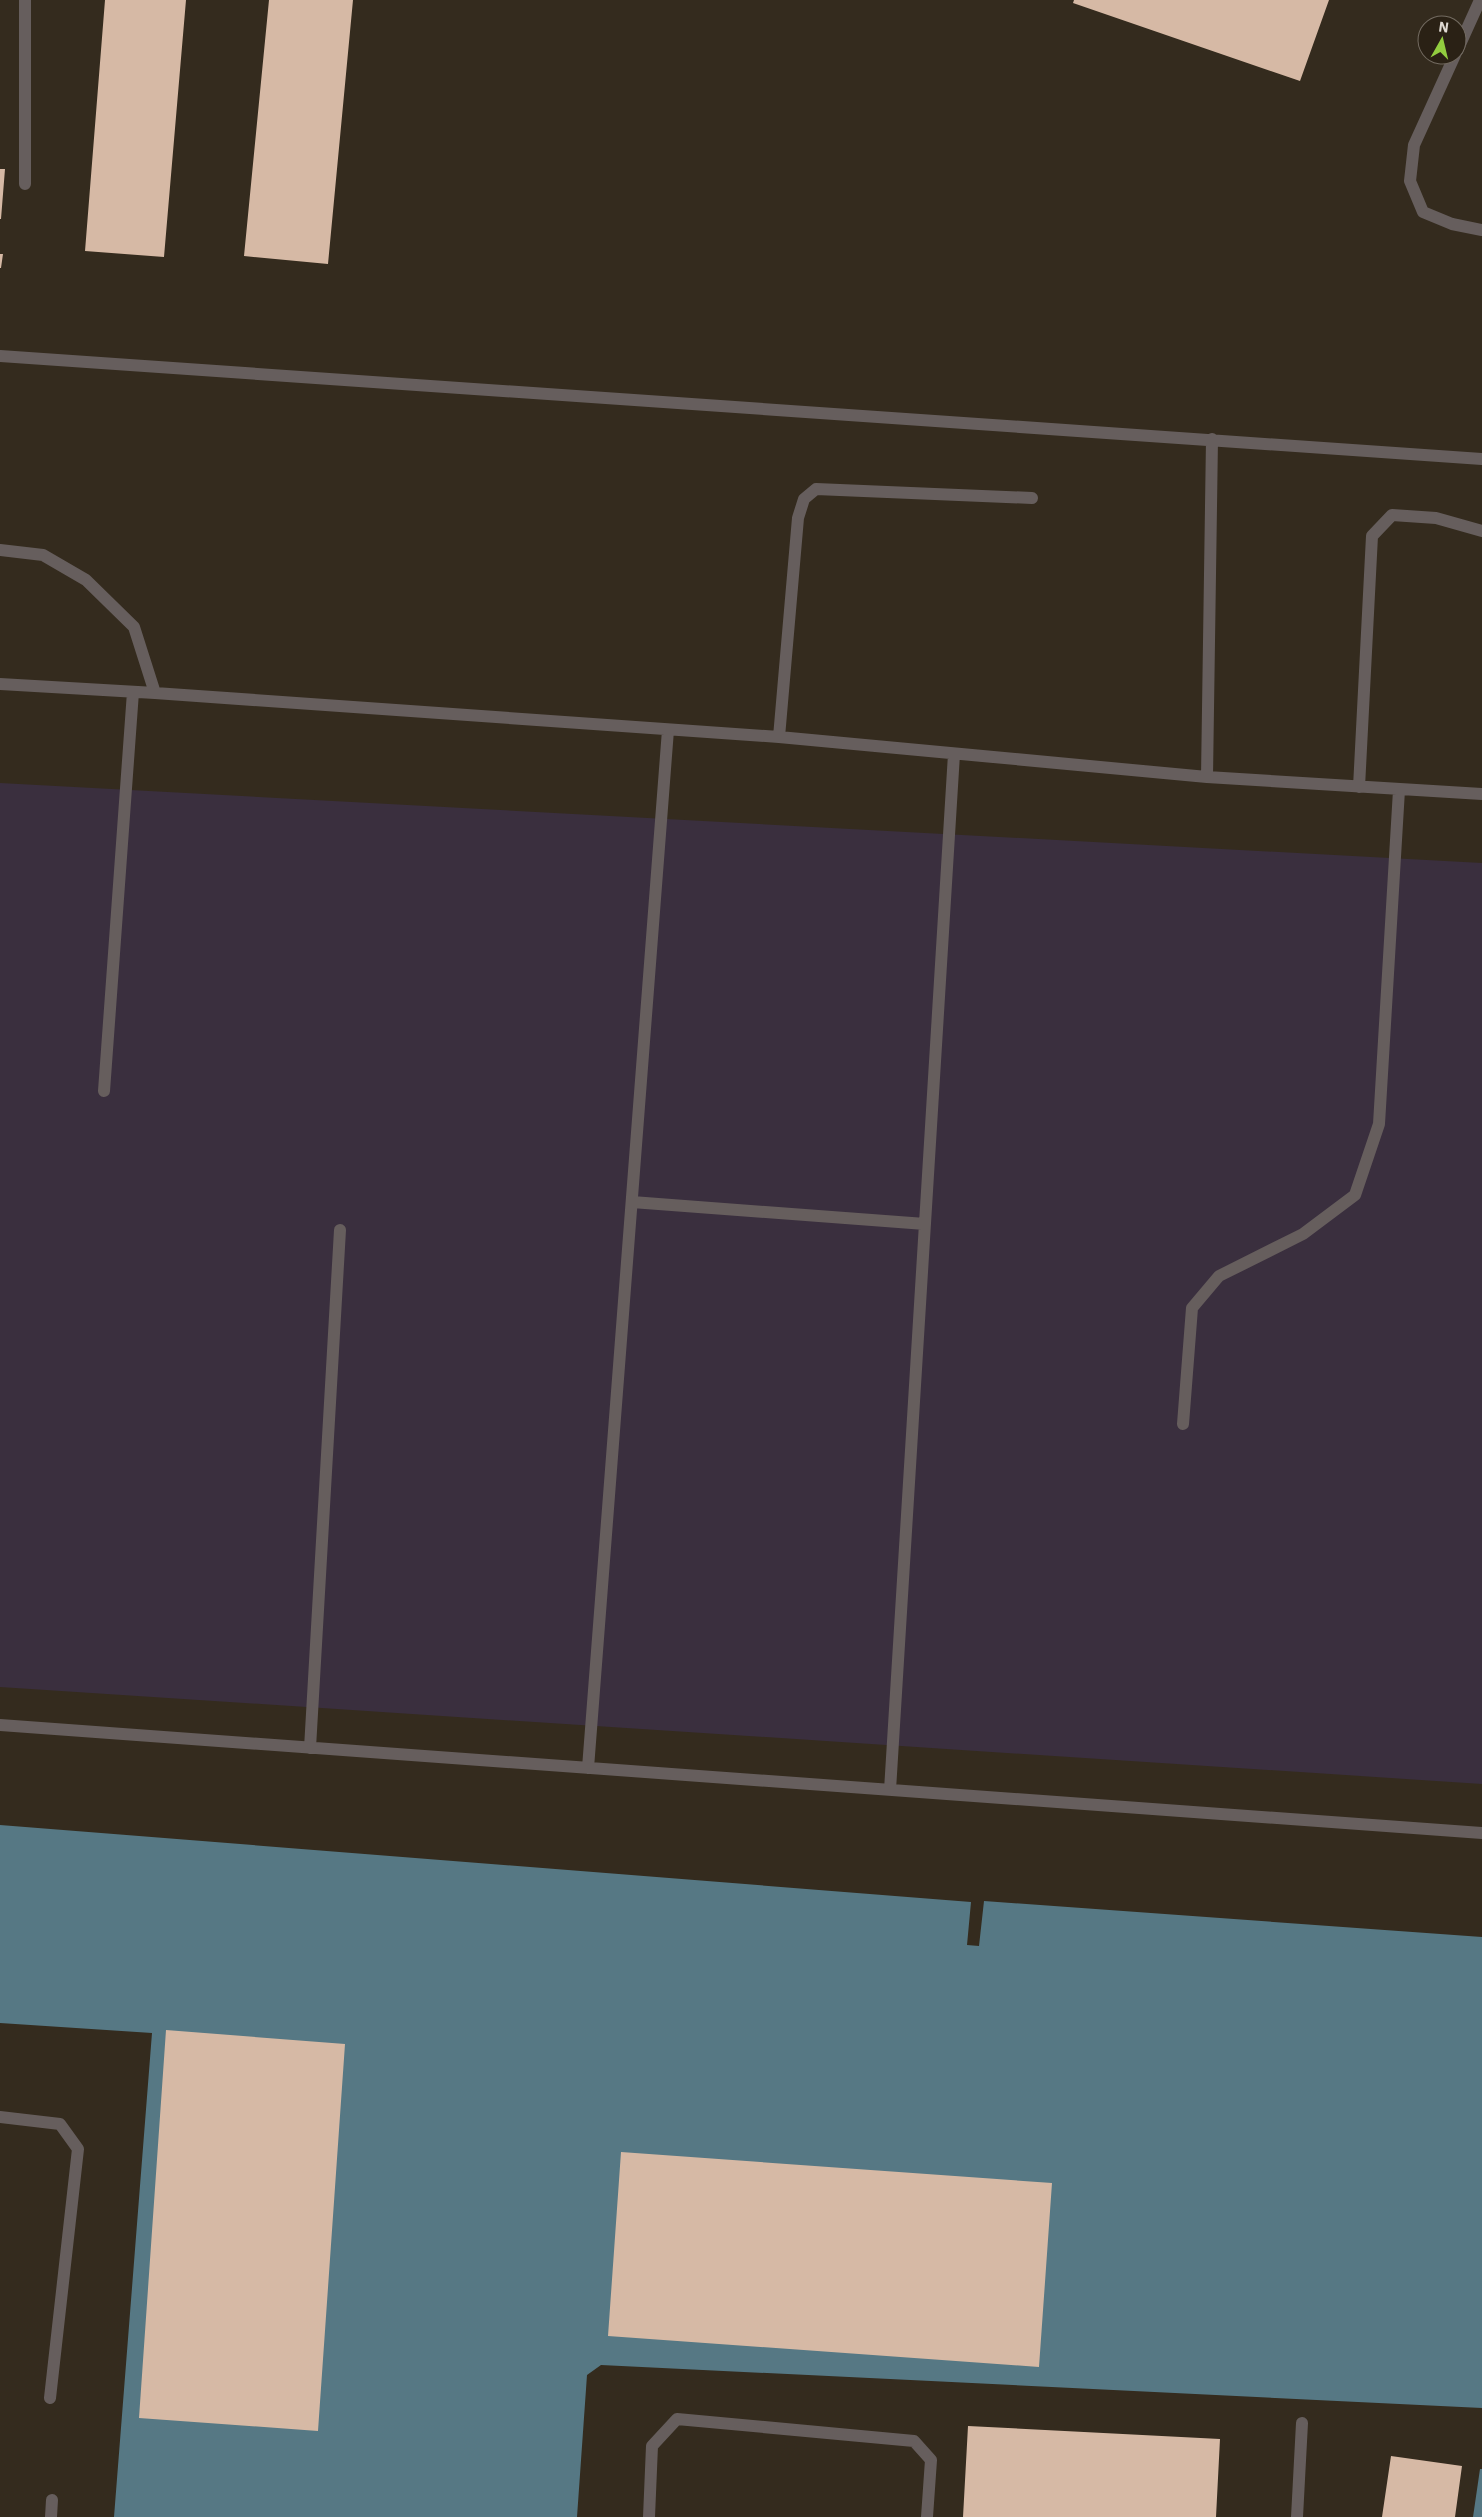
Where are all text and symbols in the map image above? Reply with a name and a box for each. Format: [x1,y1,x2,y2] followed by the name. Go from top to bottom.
[1417,15,1467,65] north arrow
[1438,18,1450,37] text: N

